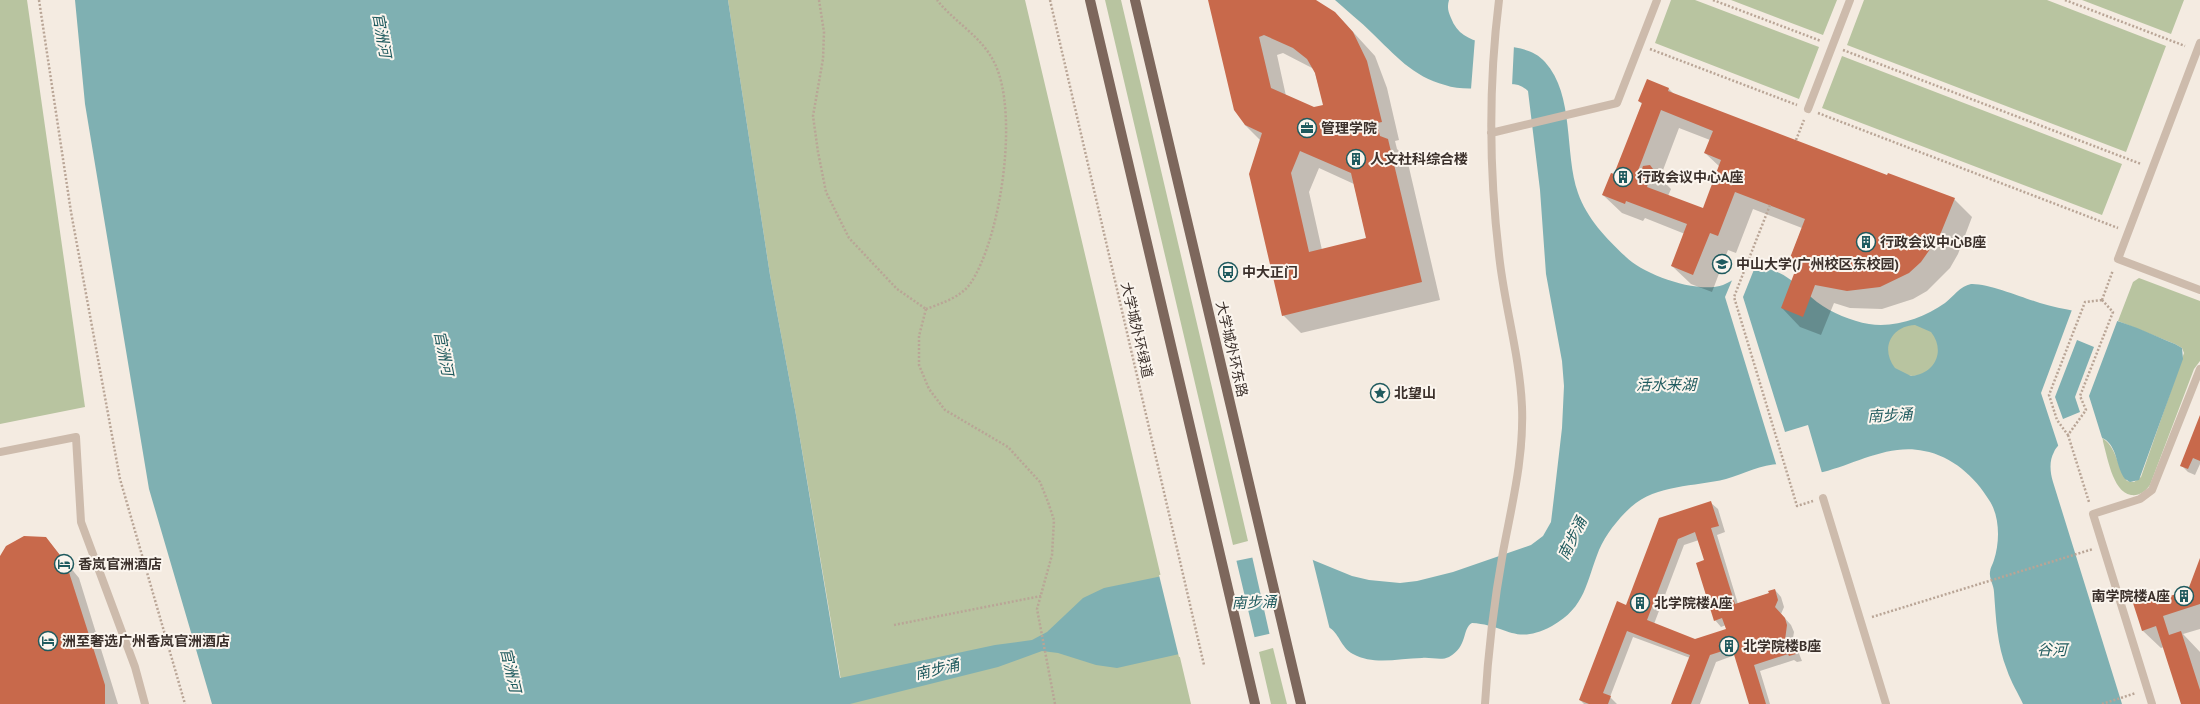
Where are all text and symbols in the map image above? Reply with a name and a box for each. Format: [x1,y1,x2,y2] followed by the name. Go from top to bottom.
[369,11,396,62] water label: 官洲河
[1296,117,1318,139] office icon: 管理学院
[1321,119,1377,137] place label: 管理学院
[1345,148,1367,170] building icon: 人文社科综合楼
[1370,150,1468,168] place label: 人文社科综合楼
[1612,166,1634,188] building icon: 行政会议中心A座
[1637,168,1743,186] place label: 行政会议中心A座
[1855,231,1877,253] building icon: 行政会议中心B座
[1880,233,1986,251] place label: 行政会议中心B座
[1711,253,1733,275] school or university icon: 中山大学(广州校区东校园)
[1736,255,1899,273] place label: 中山大学(广州校区东校园)
[1217,261,1239,283] bus stop icon: 中大正门
[1242,263,1298,281] place label: 中大正门
[1117,280,1157,380] street label: 大学城外环绿道
[1212,299,1252,399] street label: 大学城外环东路
[430,329,458,380] water label: 官洲河
[1636,375,1698,394] water label: 活水来湖
[1369,382,1391,404] place icon: 北望山
[1394,384,1436,402] place label: 北望山
[1867,404,1915,426] water label: 南步涌
[1554,512,1591,562] water label: 南步涌
[53,553,75,575] hotel icon: 香岚官洲酒店
[78,555,162,573] place label: 香岚官洲酒店
[2173,585,2195,607] building icon: 南学院楼A座
[2092,587,2170,605] place label: 南学院楼A座
[1231,592,1279,612] water label: 南步涌
[1629,592,1651,614] building icon: 北学院楼A座
[1654,594,1732,612] place label: 北学院楼A座
[37,630,59,652] hotel icon: 洲至奢选广州香岚官洲酒店
[62,632,230,650] place label: 洲至奢选广州香岚官洲酒店
[1718,635,1740,657] building icon: 北学院楼B座
[1743,637,1821,655] place label: 北学院楼B座
[2037,640,2070,659] water label: 谷河
[497,646,526,697] water label: 官洲河
[913,654,963,683] water label: 南步涌

